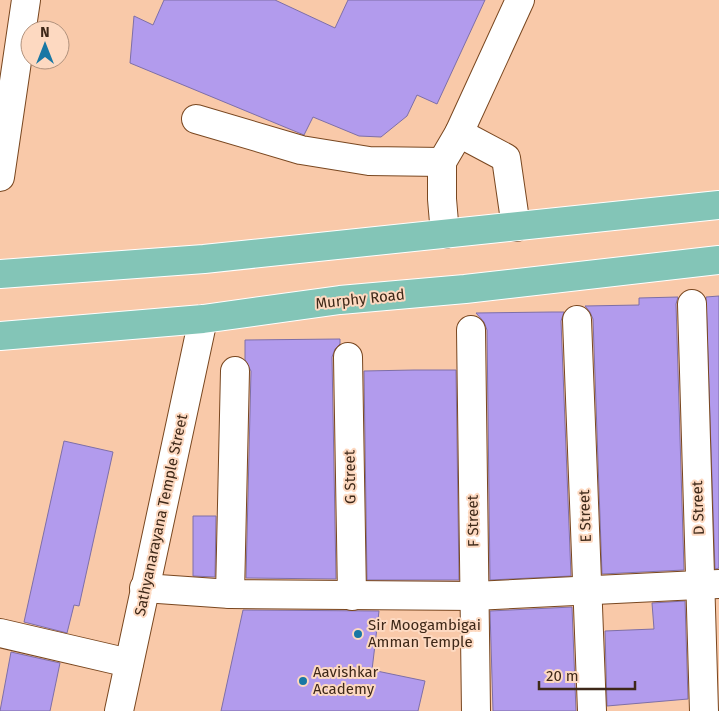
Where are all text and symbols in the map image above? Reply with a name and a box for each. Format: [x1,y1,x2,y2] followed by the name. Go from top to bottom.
[20,20,70,70] north arrow
[40,24,50,41] text: N
[314,285,406,313] street label: Murphy Road
[131,412,191,618] street label: Sathyanarayana Temple Street
[341,449,359,504] street label: G Street
[688,480,708,535] street label: D Street
[575,489,595,543] street label: E Street
[464,494,482,547] street label: F Street
[368,616,481,651] place label: Sir Moogambigai Amman Temple
[352,628,364,640] marker: Sir Moogambigai Amman Temple
[539,658,635,690] scale bar
[313,663,379,698] place label: Aavishkar Academy
[546,667,579,685] text: 20 m
[297,675,309,687] marker: Aavishkar Academy

